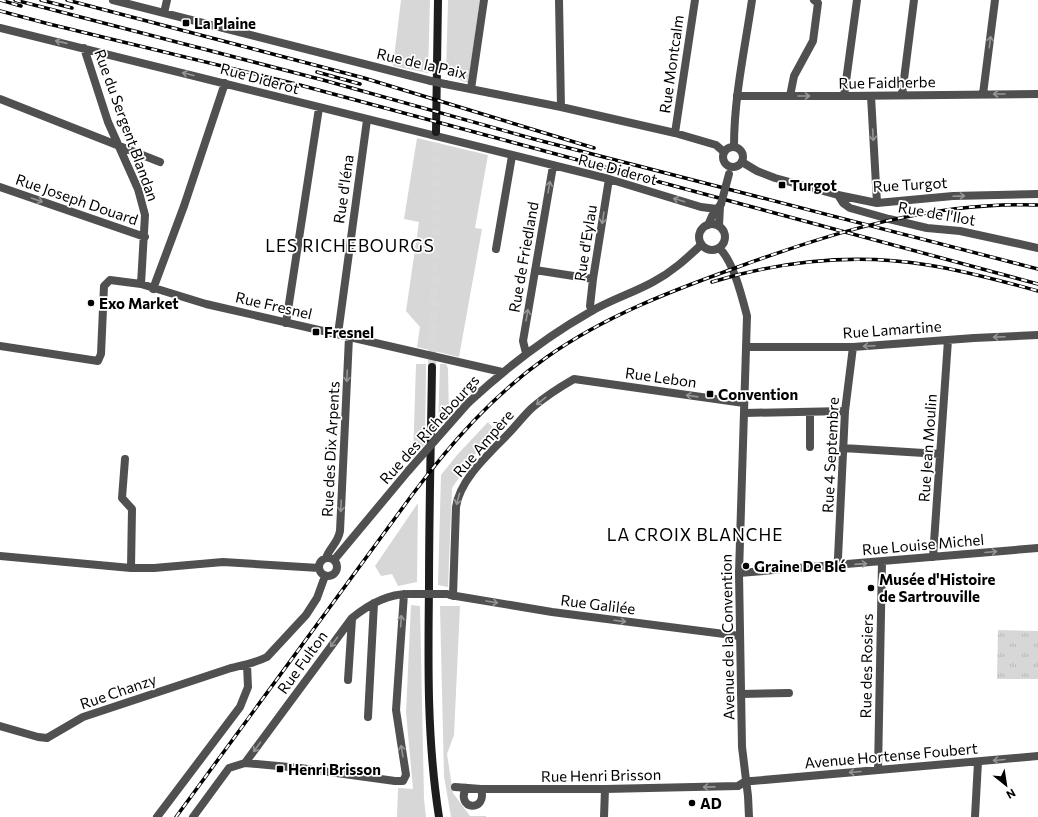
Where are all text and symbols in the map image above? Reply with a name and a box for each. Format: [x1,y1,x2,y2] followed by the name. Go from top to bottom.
[194,14,256,32] place label: La Plaine
[655,14,687,114] street label: Rue Montcalm
[181,18,191,28] marker: La Plaine
[986,36,993,49] one-way arrow
[55,38,68,46] one-way arrow
[375,44,469,82] street label: Rue de la Paix
[91,47,163,203] street label: Rue du Sergent Blandan
[218,59,302,97] street label: Rue Diderot
[181,69,194,77] one-way arrow
[838,72,936,92] street label: Rue Faidherbe
[993,90,1006,98] one-way arrow
[797,92,810,100] one-way arrow
[869,128,876,141] one-way arrow
[576,150,660,188] street label: Rue Diderot
[329,153,357,225] street label: Rue d'Iéna
[14,170,140,228] street label: Rue Joseph Douard
[872,173,948,195] street label: Rue Turgot
[790,176,837,194] place label: Turgot
[777,180,787,190] marker: Turgot
[546,181,554,194] one-way arrow
[952,192,965,199] one-way arrow
[672,196,685,203] one-way arrow
[30,197,43,204] one-way arrow
[897,197,977,229] street label: Rue de l'Ilot
[504,200,542,314] street label: Rue de Friedland
[570,203,600,283] street label: Rue d'Eylau
[599,211,607,224] one-way arrow
[265,235,435,256] district label: LES RICHEBOURGS
[234,287,314,323] street label: Rue Fresnel
[99,294,179,312] place label: Exo Market
[86,298,96,308] marker: Exo Market
[524,309,532,322] one-way arrow
[842,317,942,341] street label: Rue Lamartine
[324,323,374,341] place label: Fresnel
[311,327,321,337] marker: Fresnel
[993,333,1006,341] one-way arrow
[863,342,876,350] one-way arrow
[624,363,698,391] street label: Rue Lebon
[344,369,351,382] one-way arrow
[375,371,483,487] street label: Rue des Richebourgs
[317,381,343,517] street label: Rue des Dix Arpents
[718,385,798,403] place label: Convention
[705,389,715,399] marker: Convention
[686,392,699,400] one-way arrow
[914,393,940,503] street label: Rue Jean Moulin
[536,396,547,405] one-way arrow
[818,397,842,513] street label: Rue 4 Septembre
[449,406,517,480] street label: Rue Ampère
[454,492,462,505] one-way arrow
[337,499,345,512] one-way arrow
[607,524,783,545] district label: LA CROIX BLANCHE
[861,530,985,558] street label: Rue Louise Michel
[984,549,997,556] one-way arrow
[717,554,737,720] street label: Avenue de la Convention
[754,557,846,575] place label: Graine De Blé
[854,560,867,567] one-way arrow
[741,561,751,571] marker: Graine De Blé
[879,570,995,605] place label: Musée d'Histoire de Sartrouville
[866,583,876,593] marker: Musée d'Histoire de Sartrouville
[560,590,637,618] street label: Rue Galilée
[485,599,498,607] one-way arrow
[856,613,876,719] street label: Rue des Rosiers
[398,615,405,628] one-way arrow
[613,617,626,625] one-way arrow
[273,627,331,697] street label: Rue Fulton
[330,636,338,647] one-way arrow
[77,669,159,712] street label: Rue Chanzy
[804,738,978,772] street label: Avenue Hortense Foubert
[253,741,261,752] one-way arrow
[398,745,406,758] one-way arrow
[993,756,1006,764] one-way arrow
[288,760,381,778] place label: Henri Brisson
[275,764,285,774] marker: Henri Brisson
[541,765,661,785] street label: Rue Henri Brisson
[986,765,1026,805] north arrow
[848,768,861,776] one-way arrow
[703,783,716,791] one-way arrow
[1004,786,1018,802] text: N
[700,794,722,812] place label: AD
[687,798,697,808] marker: AD

